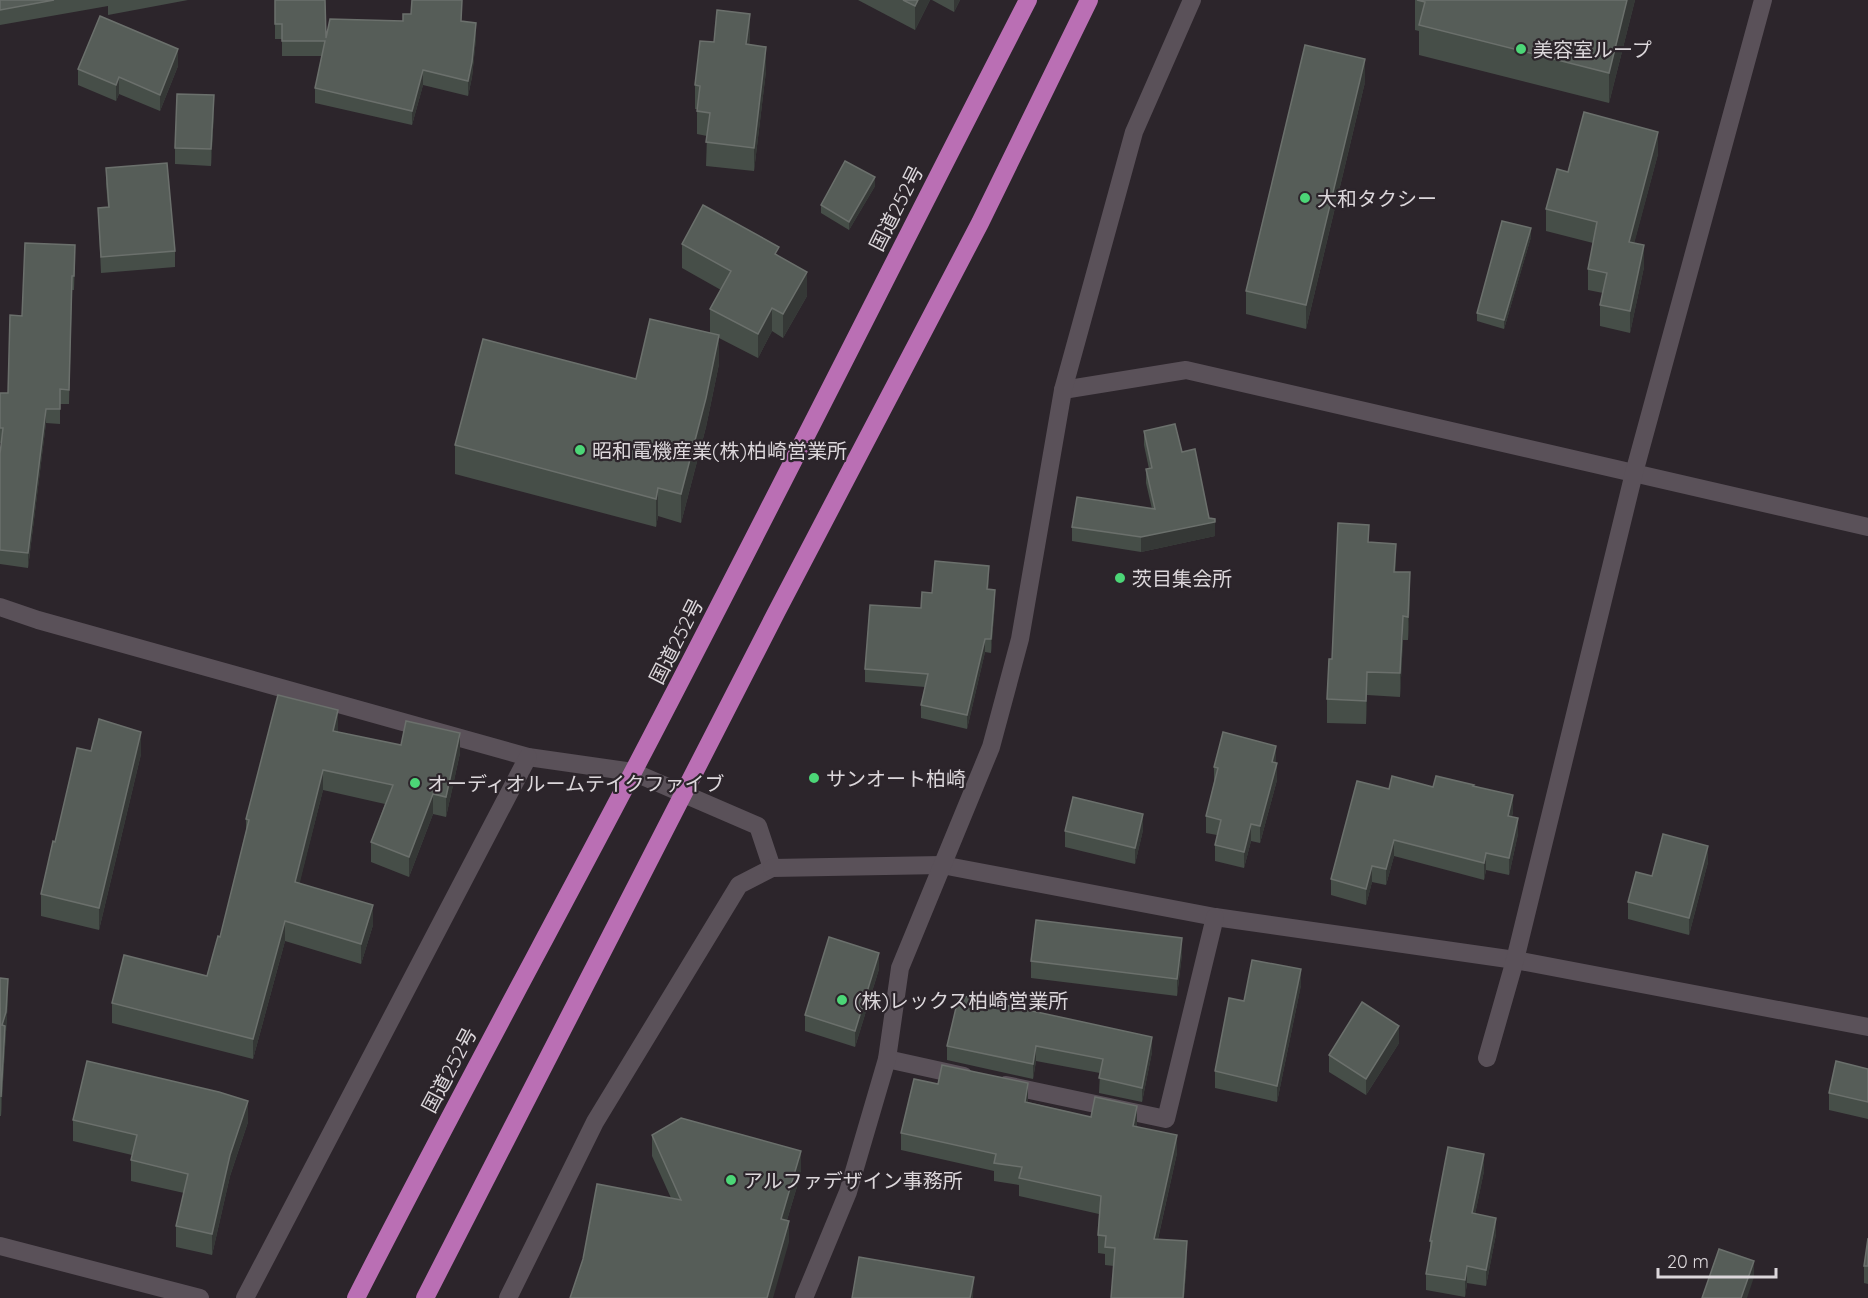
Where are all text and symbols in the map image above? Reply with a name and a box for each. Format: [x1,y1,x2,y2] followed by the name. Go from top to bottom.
[1533,37,1652,62] place label: 美容室ループ
[1514,42,1528,56] marker: 美容室ループ
[864,161,928,255] street label: 国道252号
[1317,186,1437,211] place label: 大和タクシー
[1298,191,1312,205] marker: 大和タクシー
[592,438,847,463] place label: 昭和電機産業(株)柏崎営業所
[573,443,587,457] marker: 昭和電機産業(株)柏崎営業所
[1132,566,1232,591] place label: 茨目集会所
[1113,571,1127,585] marker: 茨目集会所
[644,594,708,688] street label: 国道252号
[826,766,966,791] place label: サンオート柏崎
[427,771,725,796] place label: オーディオルームテイクファイブ
[807,771,821,785] marker: サンオート柏崎
[408,776,422,790] marker: オーディオルームテイクファイブ
[854,988,1068,1013] place label: (株)レックス柏崎営業所
[835,993,849,1007] marker: (株)レックス柏崎営業所
[416,1023,482,1117] street label: 国道252号
[743,1168,963,1193] place label: アルファデザイン事務所
[724,1173,738,1187] marker: アルファデザイン事務所
[1658,1241,1776,1279] scale bar
[1667,1250,1709,1273] text: 20 m

